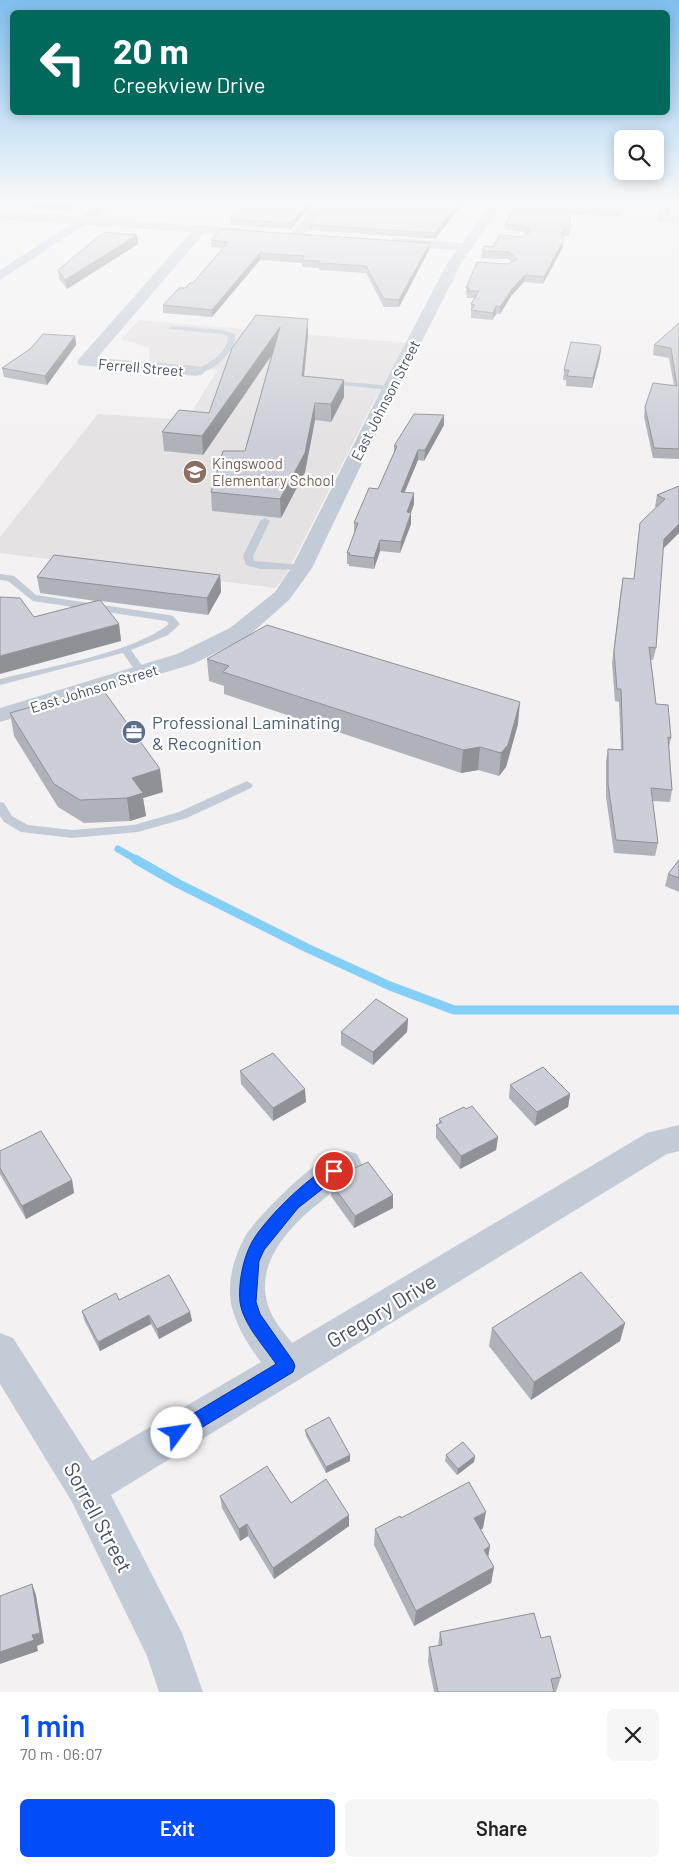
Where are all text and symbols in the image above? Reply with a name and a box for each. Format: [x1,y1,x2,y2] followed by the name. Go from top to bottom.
[113,29,189,71] text: 20 m
[30,30,95,95] icon: left
[113,71,266,97] text: Creekview Drive
[614,130,664,180] map controls
[614,130,664,180] button: search
[347,337,423,463] street label: East Johnson Street
[98,354,184,380] street label: Ferrell Street
[212,454,334,489] place label: Kingswood Elementary School
[182,459,208,485] school or university icon: Kingswood Elementary School
[28,660,160,716] street label: East Johnson Street
[152,711,340,754] place label: Professional Laminating & Recognition
[121,719,147,745] office icon: Professional Laminating & Recognition
[313,1150,355,1192] pin
[320,1157,348,1185] icon: arrive
[322,1268,440,1352] street label: Gregory Drive
[150,1406,202,1458] position arrow
[59,1458,139,1576] street label: Sorrell Street
[20,1707,85,1743] text: 1 min
[607,1709,659,1761] button: close
[20,1744,102,1763] text: 70 m · 06:07
[20,1799,335,1857] button: Exit
[345,1799,659,1857] button: Share

